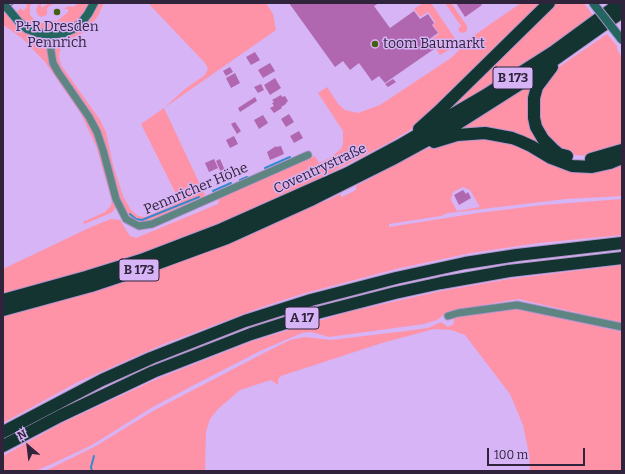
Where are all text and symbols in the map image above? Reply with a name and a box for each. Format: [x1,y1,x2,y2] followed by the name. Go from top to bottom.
[52,7,62,17] marker: P+R Dresden Pennrich
[15,19,99,52] place label: P+R Dresden Pennrich
[383,36,485,52] place label: toom Baumarkt
[370,39,380,49] marker: toom Baumarkt
[493,67,533,89] road number: B 173
[271,140,369,198] street label: Coventrystraße
[142,160,250,218] street label: Pennricher Höhe
[119,259,159,281] road number: B 173
[285,307,319,329] road number: A 17
[8,426,48,466] north arrow
[15,427,29,443] text: N
[489,440,587,466] scale bar
[494,448,528,462] text: 100 m

